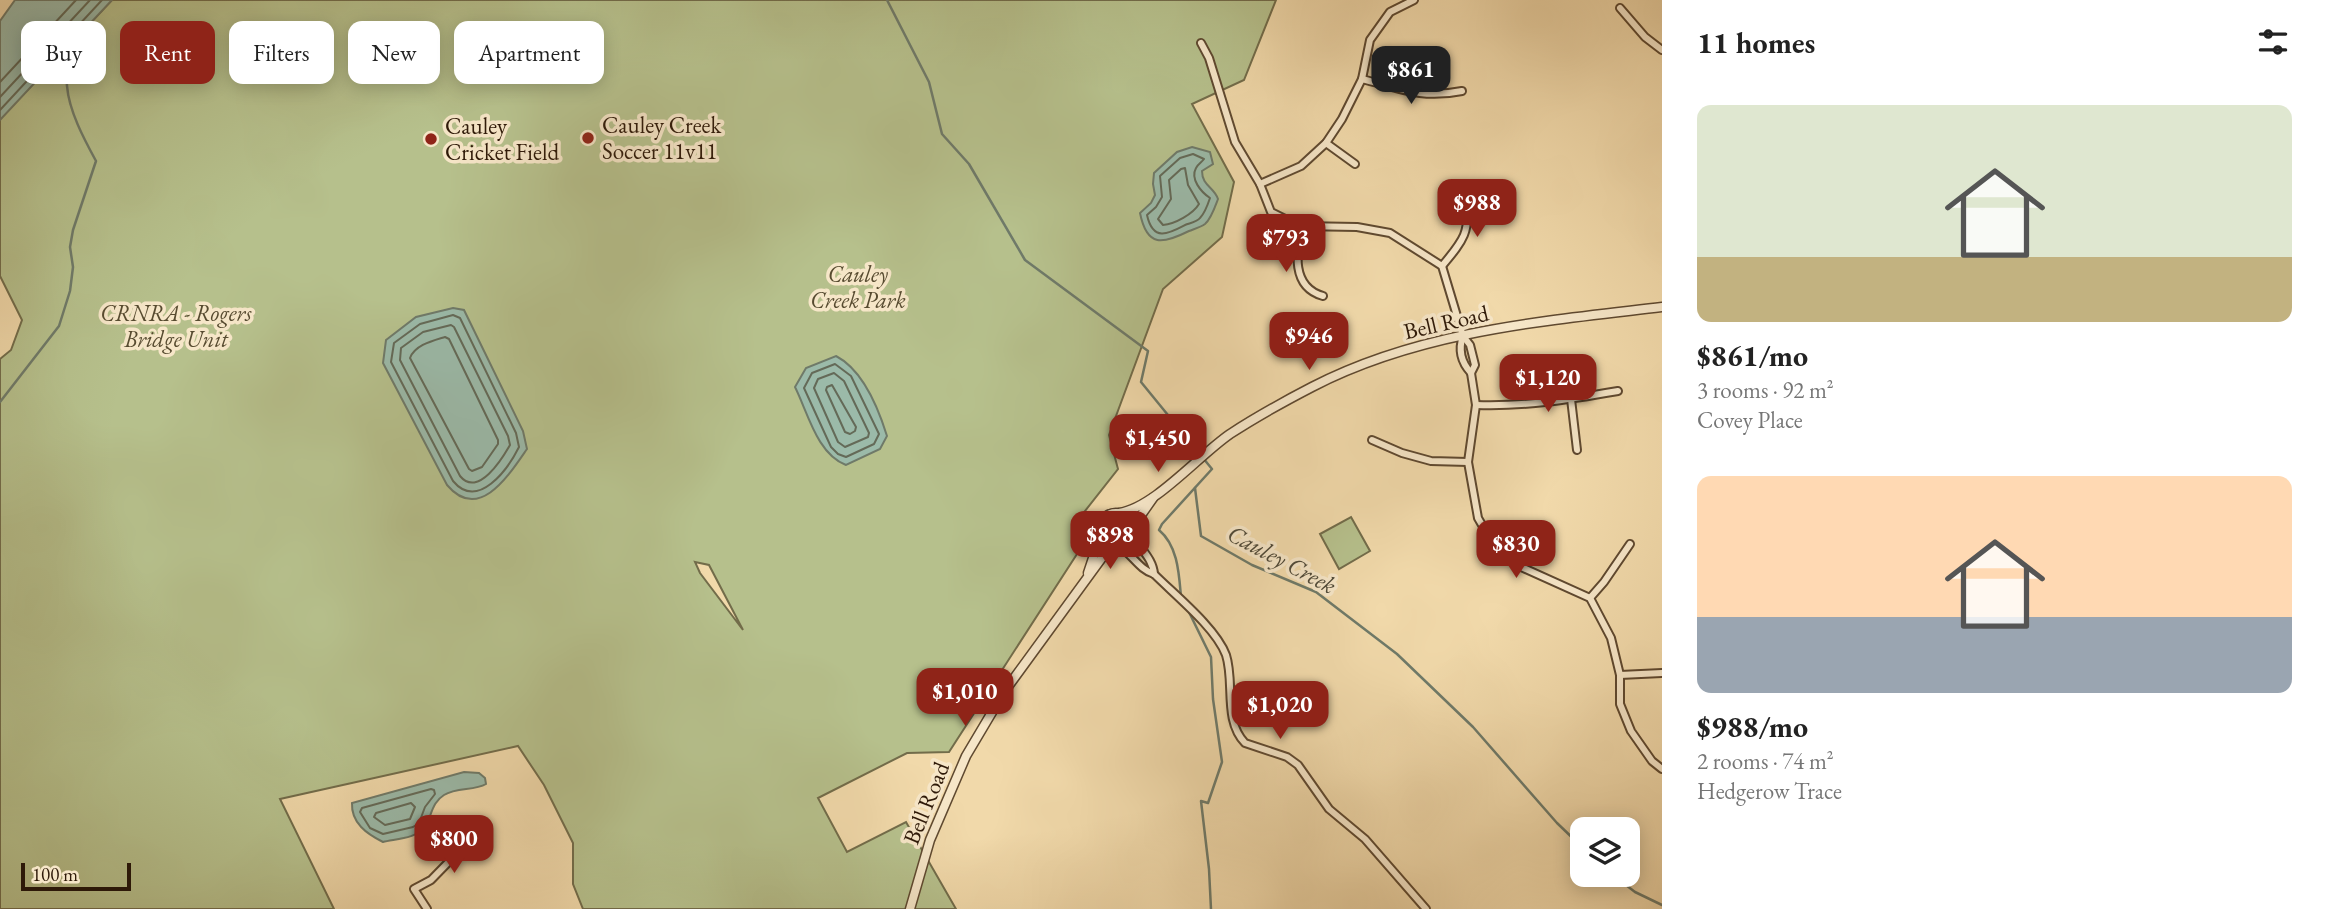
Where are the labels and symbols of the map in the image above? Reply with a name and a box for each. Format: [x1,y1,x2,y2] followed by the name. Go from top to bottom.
[1370,46,1452,106] pin: $861
[602,110,723,166] place label: Cauley Creek Soccer 11v11
[445,111,559,167] place label: Cauley Cricket Field
[580,130,596,146] marker: Cauley Creek Soccer 11v11
[423,131,439,147] marker: Cauley Cricket Field
[1436,180,1518,239] pin: $988
[1245,215,1327,274] pin: $793
[810,259,906,315] park label: Cauley Creek Park
[100,298,252,354] park label: CRNRA - Rogers Bridge Unit
[1401,298,1492,346] street label: Bell Road
[1268,312,1350,372] pin: $946
[1491,354,1605,414] pin: $1,120
[1101,414,1215,474] pin: $1,450
[1069,512,1151,571] pin: $898
[1222,517,1342,601] water label: Cauley Creek
[1475,520,1557,580] pin: $830
[908,668,1022,728] pin: $1,010
[1223,682,1337,741] pin: $1,020
[896,757,956,849] street label: Bell Road
[413,816,495,875] pin: $800
[21,860,131,892] scale bar

